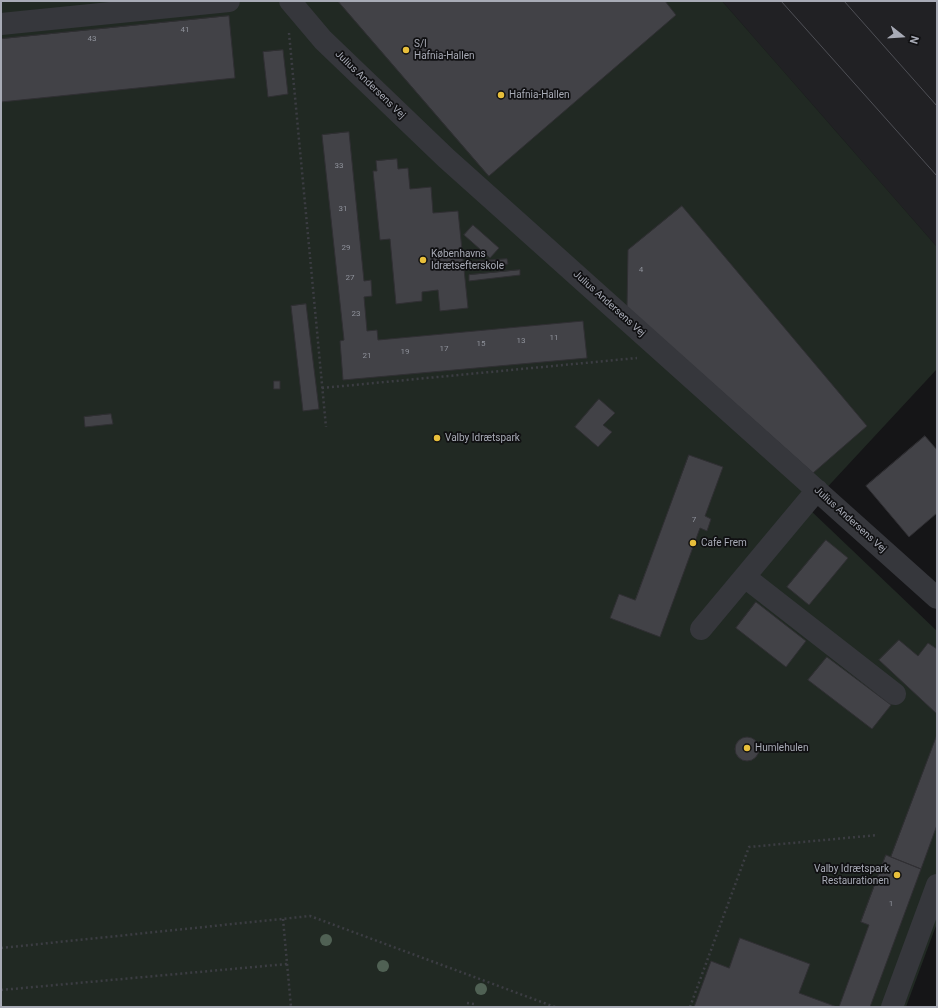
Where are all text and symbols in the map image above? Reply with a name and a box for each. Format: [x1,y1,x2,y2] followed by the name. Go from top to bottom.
[882,16,922,56] north arrow
[181,25,189,35] house number: 41
[88,34,96,44] house number: 43
[907,34,921,45] text: N
[414,38,474,62] place label: S/I Hafnia-Hallen
[401,45,411,55] marker: S/I Hafnia-Hallen
[332,48,408,122] street label: Julius Andersens Vej
[509,89,569,101] place label: Hafnia-Hallen
[496,90,506,100] marker: Hafnia-Hallen
[335,161,343,171] house number: 33
[339,204,347,214] house number: 31
[342,243,350,253] house number: 29
[431,248,504,272] place label: Københavns Idrætsefterskole
[418,255,428,265] marker: Københavns Idrætsefterskole
[639,265,643,275] house number: 4
[570,268,648,340] street label: Julius Andersens Vej
[346,273,354,283] house number: 27
[352,309,360,319] house number: 23
[550,333,558,343] house number: 11
[517,336,525,346] house number: 13
[477,339,485,349] house number: 15
[440,344,448,354] house number: 17
[401,347,409,357] house number: 19
[363,351,371,361] house number: 21
[445,432,520,444] place label: Valby Idrætspark
[432,433,442,443] marker: Valby Idrætspark
[811,484,889,556] street label: Julius Andersens Vej
[692,515,696,525] house number: 7
[701,537,747,549] place label: Cafe Frem
[688,538,698,548] marker: Cafe Frem
[755,742,808,754] place label: Humlehulen
[742,743,752,753] marker: Humlehulen
[814,863,889,886] place label: Valby Idrætspark Restaurationen
[892,870,902,880] marker: Valby Idrætspark Restaurationen
[889,899,893,909] house number: 1

